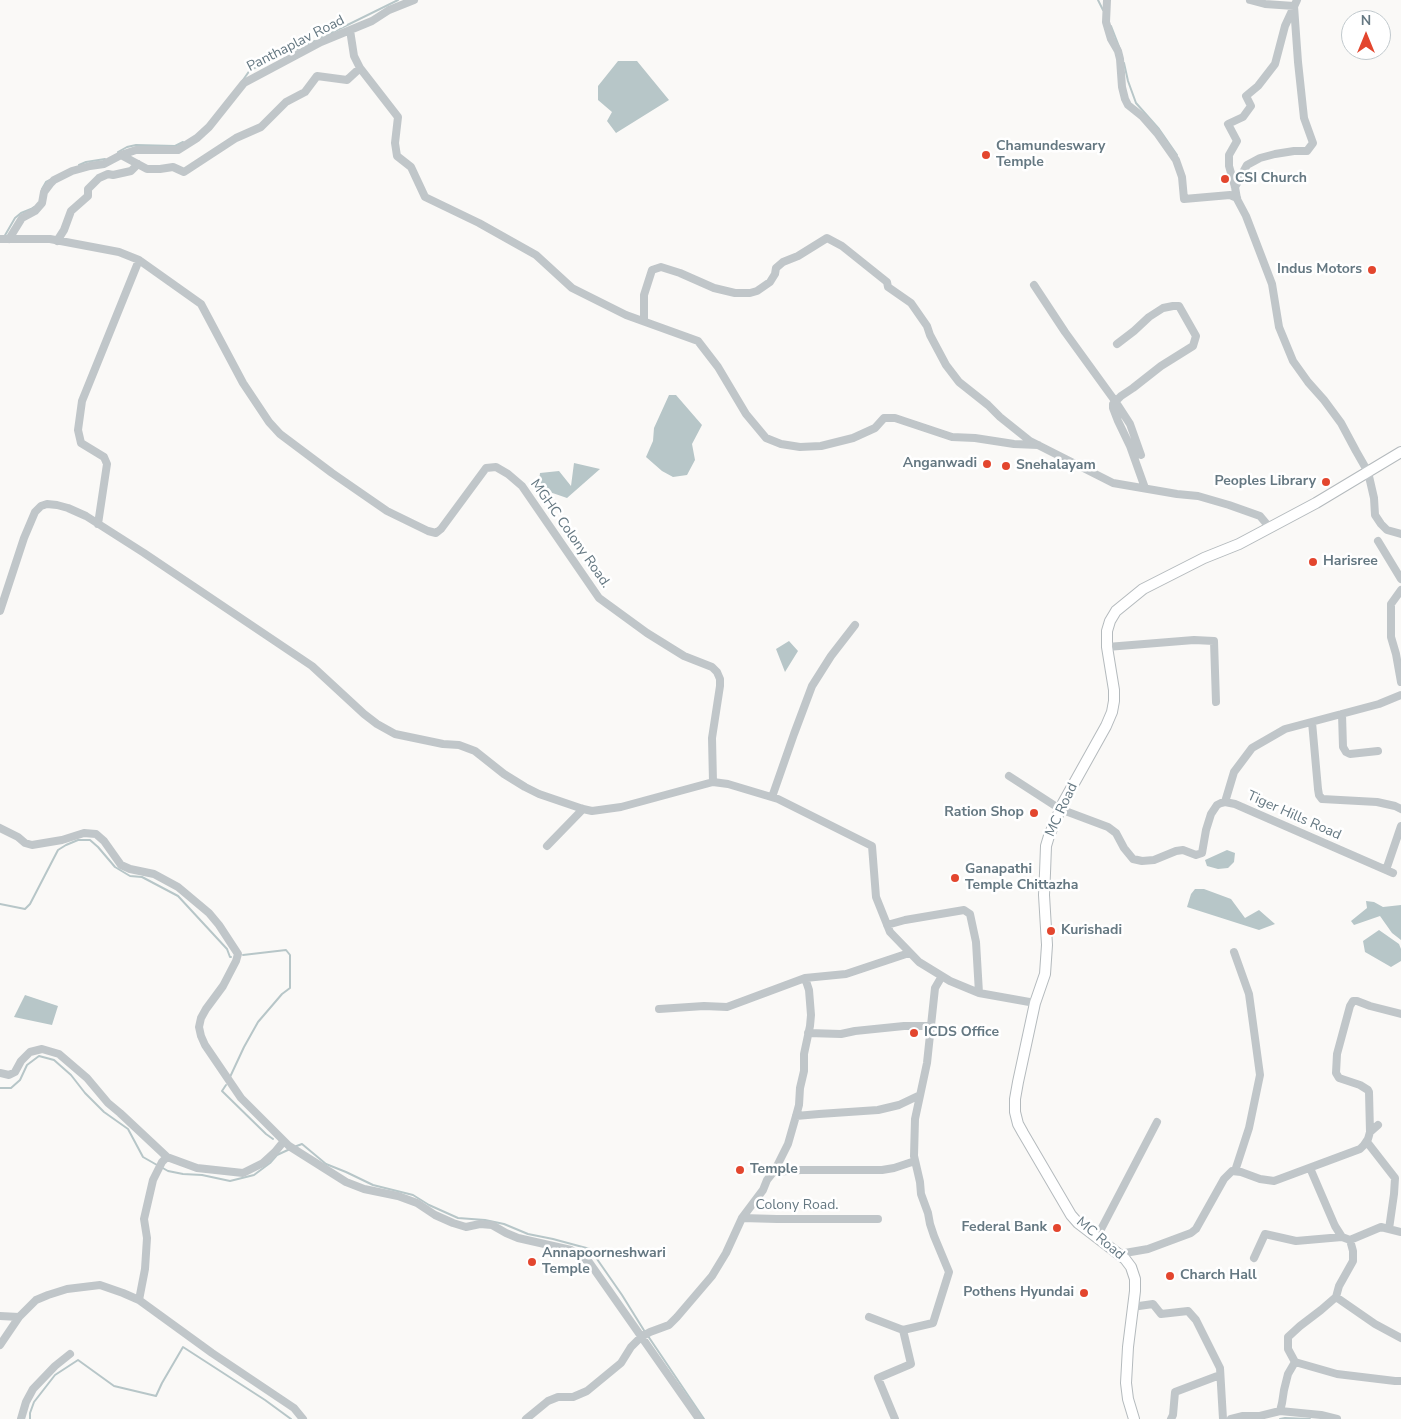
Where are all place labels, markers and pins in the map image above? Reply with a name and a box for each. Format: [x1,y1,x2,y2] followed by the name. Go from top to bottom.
[996,139,1105,172] place label: Chamundeswary Temple
[980,149,992,161] marker: Chamundeswary Temple
[1235,171,1307,187] place label: CSI Church
[1219,173,1231,185] marker: CSI Church
[1277,262,1362,278] place label: Indus Motors
[1366,264,1378,276] marker: Indus Motors
[903,456,977,472] place label: Anganwadi
[981,458,993,470] marker: Anganwadi
[1016,458,1096,474] place label: Snehalayam
[1000,460,1012,472] marker: Snehalayam
[1214,474,1316,490] place label: Peoples Library
[1320,476,1332,488] marker: Peoples Library
[1323,554,1378,570] place label: Harisree
[1307,556,1319,568] marker: Harisree
[944,805,1024,821] place label: Ration Shop
[1028,807,1040,819] marker: Ration Shop
[965,862,1078,894] place label: Ganapathi Temple Chittazha
[949,872,961,884] marker: Ganapathi Temple Chittazha
[1061,923,1122,939] place label: Kurishadi
[1045,925,1057,937] marker: Kurishadi
[924,1025,999,1041] place label: ICDS Office
[908,1027,920,1039] marker: ICDS Office
[750,1162,798,1178] place label: Temple
[734,1164,746,1176] marker: Temple
[962,1220,1047,1236] place label: Federal Bank
[1051,1222,1063,1234] marker: Federal Bank
[542,1246,666,1278] place label: Annapoorneshwari Temple
[526,1256,538,1268] marker: Annapoorneshwari Temple
[1180,1268,1257,1284] place label: Charch Hall
[1164,1270,1176,1282] marker: Charch Hall
[963,1285,1074,1301] place label: Pothens Hyundai
[1078,1287,1090,1299] marker: Pothens Hyundai

